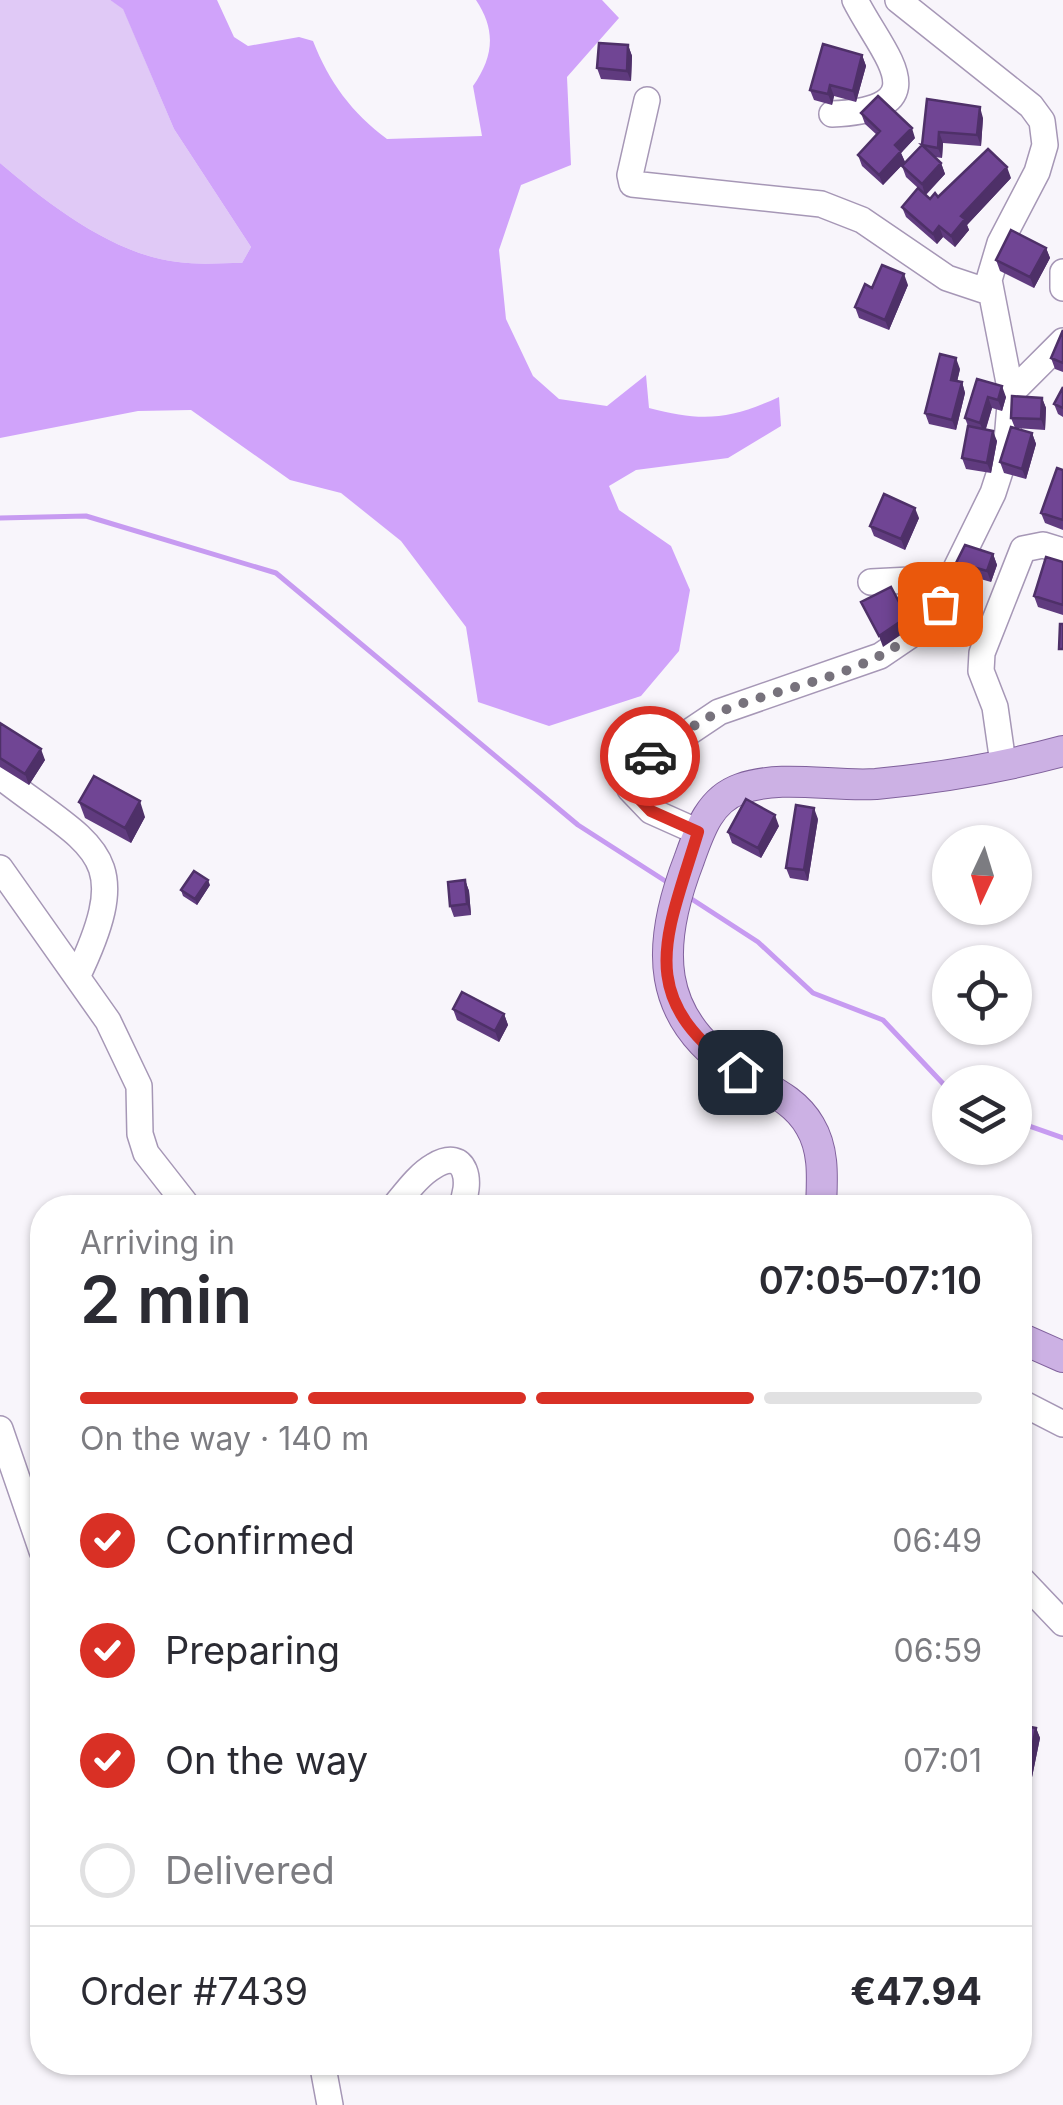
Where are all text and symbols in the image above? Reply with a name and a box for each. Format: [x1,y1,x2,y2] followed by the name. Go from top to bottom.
[898,562,983,647] pin
[913,577,968,632] icon: bag
[600,706,700,806] courier
[623,729,678,784] icon: car
[932,825,1032,925] north arrow
[932,825,1032,1165] map controls
[932,945,1032,1045] button: locate
[698,1030,783,1115] pin
[713,1045,768,1100] icon: home
[932,1065,1032,1165] button: layers
[80,1223,235,1262] text: Arriving in
[759,1257,982,1303] text: 07:05–07:10
[80,1260,252,1339] text: 2 min
[80,1419,369,1458] text: On the way · 140 m
[80,1513,135,1568] icon: check
[165,1517,355,1563] text: Confirmed
[892,1521,982,1560] text: 06:49
[80,1623,135,1678] icon: check
[165,1627,340,1673] text: Preparing
[893,1631,982,1670] text: 06:59
[80,1733,135,1788] icon: check
[165,1737,368,1783] text: On the way
[903,1741,982,1780] text: 07:01
[165,1847,335,1893] text: Delivered
[80,1968,308,2014] text: Order #7439
[850,1968,982,2014] text: €47.94

